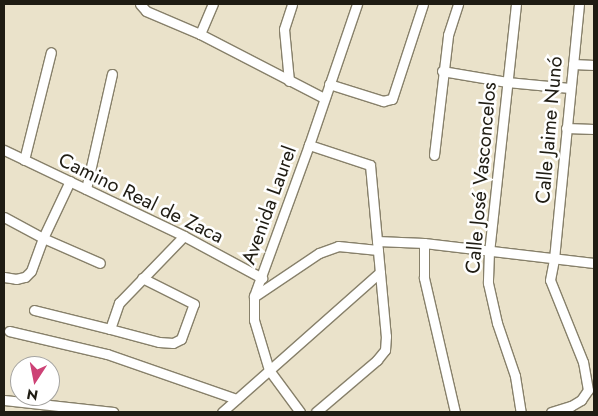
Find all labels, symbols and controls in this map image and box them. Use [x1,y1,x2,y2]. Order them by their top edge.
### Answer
street label: Calle Jaime Nunó [531,55,567,205]
street label: Calle José Vasconcelos [461,81,501,275]
street label: Avenida Laurel [236,142,302,268]
street label: Camino Real de Zaca [55,148,227,248]
north arrow [10,356,60,406]
text: N [25,384,40,406]

